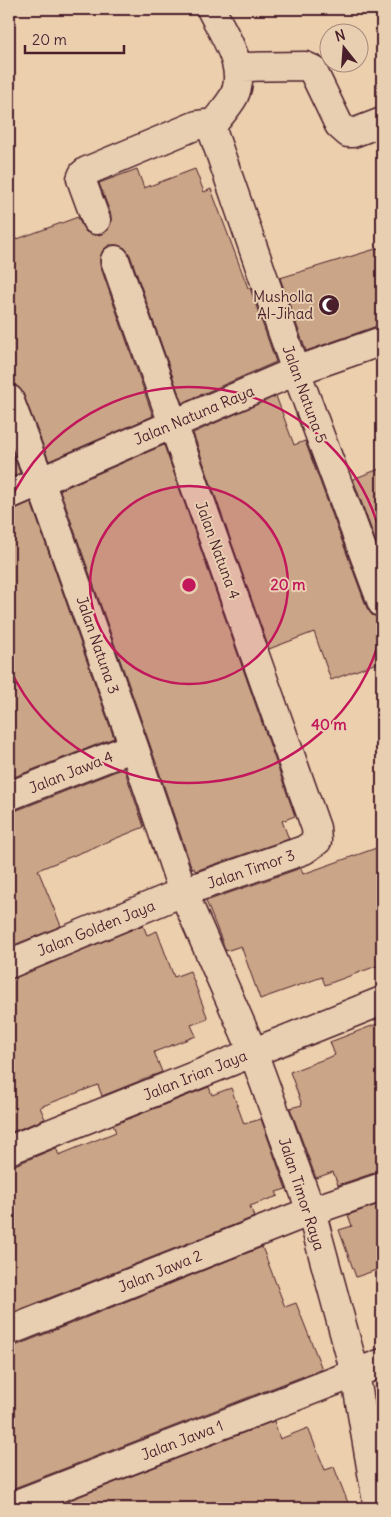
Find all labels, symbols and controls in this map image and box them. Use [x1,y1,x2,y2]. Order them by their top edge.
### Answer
scale bar [25,22,124,54]
north arrow [318,22,368,72]
text: N [333,26,347,46]
text: 20 m [32,30,67,49]
place label: Musholla Al-Jihad [253,287,313,323]
mosque icon: Musholla Al-Jihad [317,293,341,317]
street label: Jalan Natuna 5 [279,343,331,445]
street label: Jalan Natuna Raya [131,381,257,449]
street label: Jalan Natuna 4 [192,499,245,602]
text: 20 m [271,575,305,594]
centre of rings [180,576,198,594]
street label: Jalan Natuna 3 [72,594,124,696]
text: 40 m [311,715,347,734]
street label: Jalan Jawa 4 [26,746,116,797]
street label: Jalan Timor 3 [205,845,297,893]
street label: Jalan Golden Jaya [34,896,158,960]
street label: Jalan Irian Jaya [140,1045,250,1104]
street label: Jalan Timor Raya [275,1135,329,1253]
street label: Jalan Jawa 2 [115,1246,205,1296]
street label: Jalan Jawa 1 [138,1416,226,1464]

